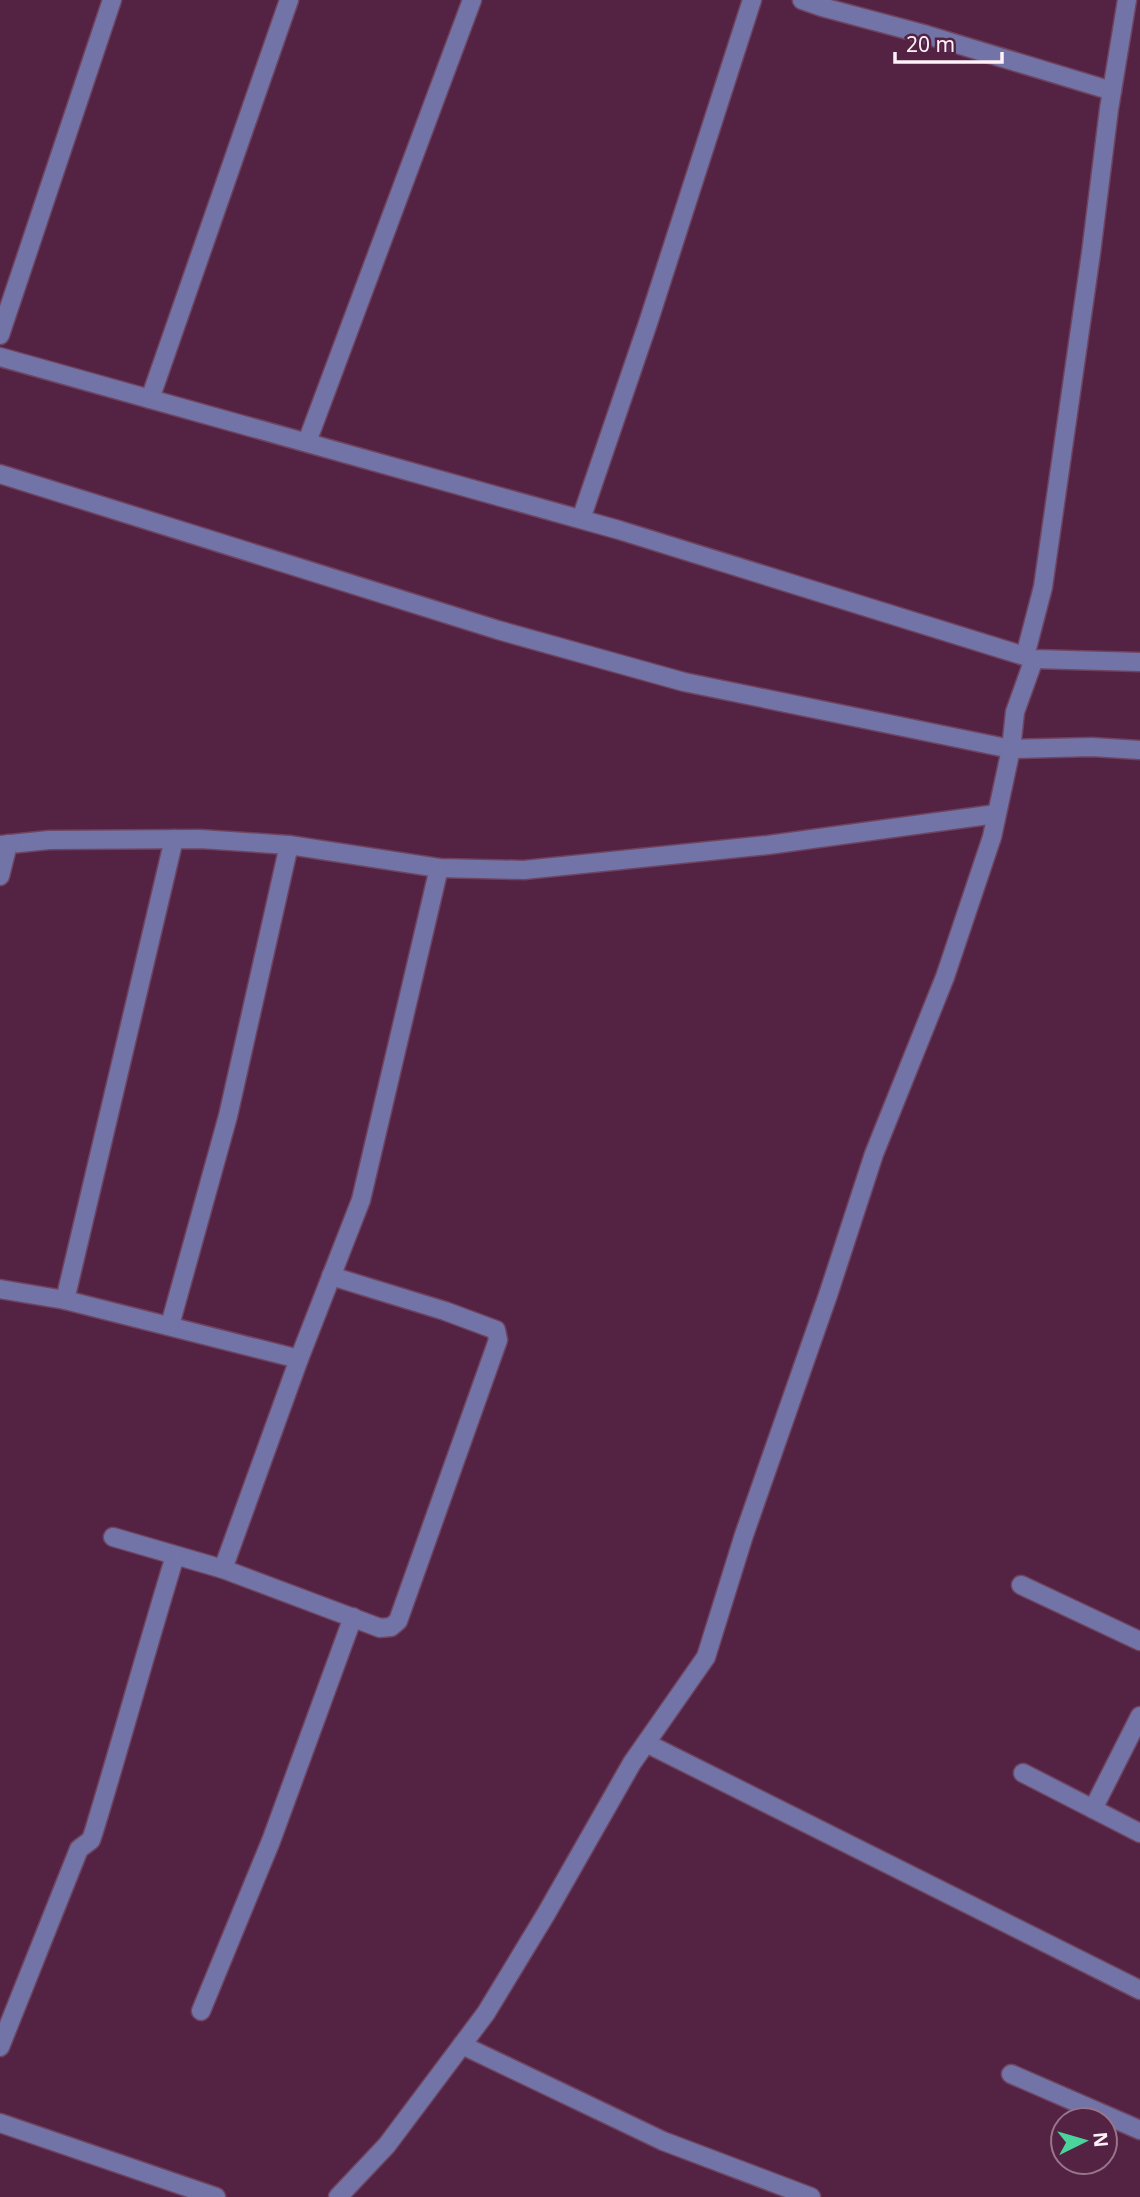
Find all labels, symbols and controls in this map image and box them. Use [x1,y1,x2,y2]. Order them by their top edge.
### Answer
scale bar [895,21,1002,65]
text: 20 m [906,30,955,58]
north arrow [1049,2106,1119,2176]
text: N [1087,2131,1115,2148]

